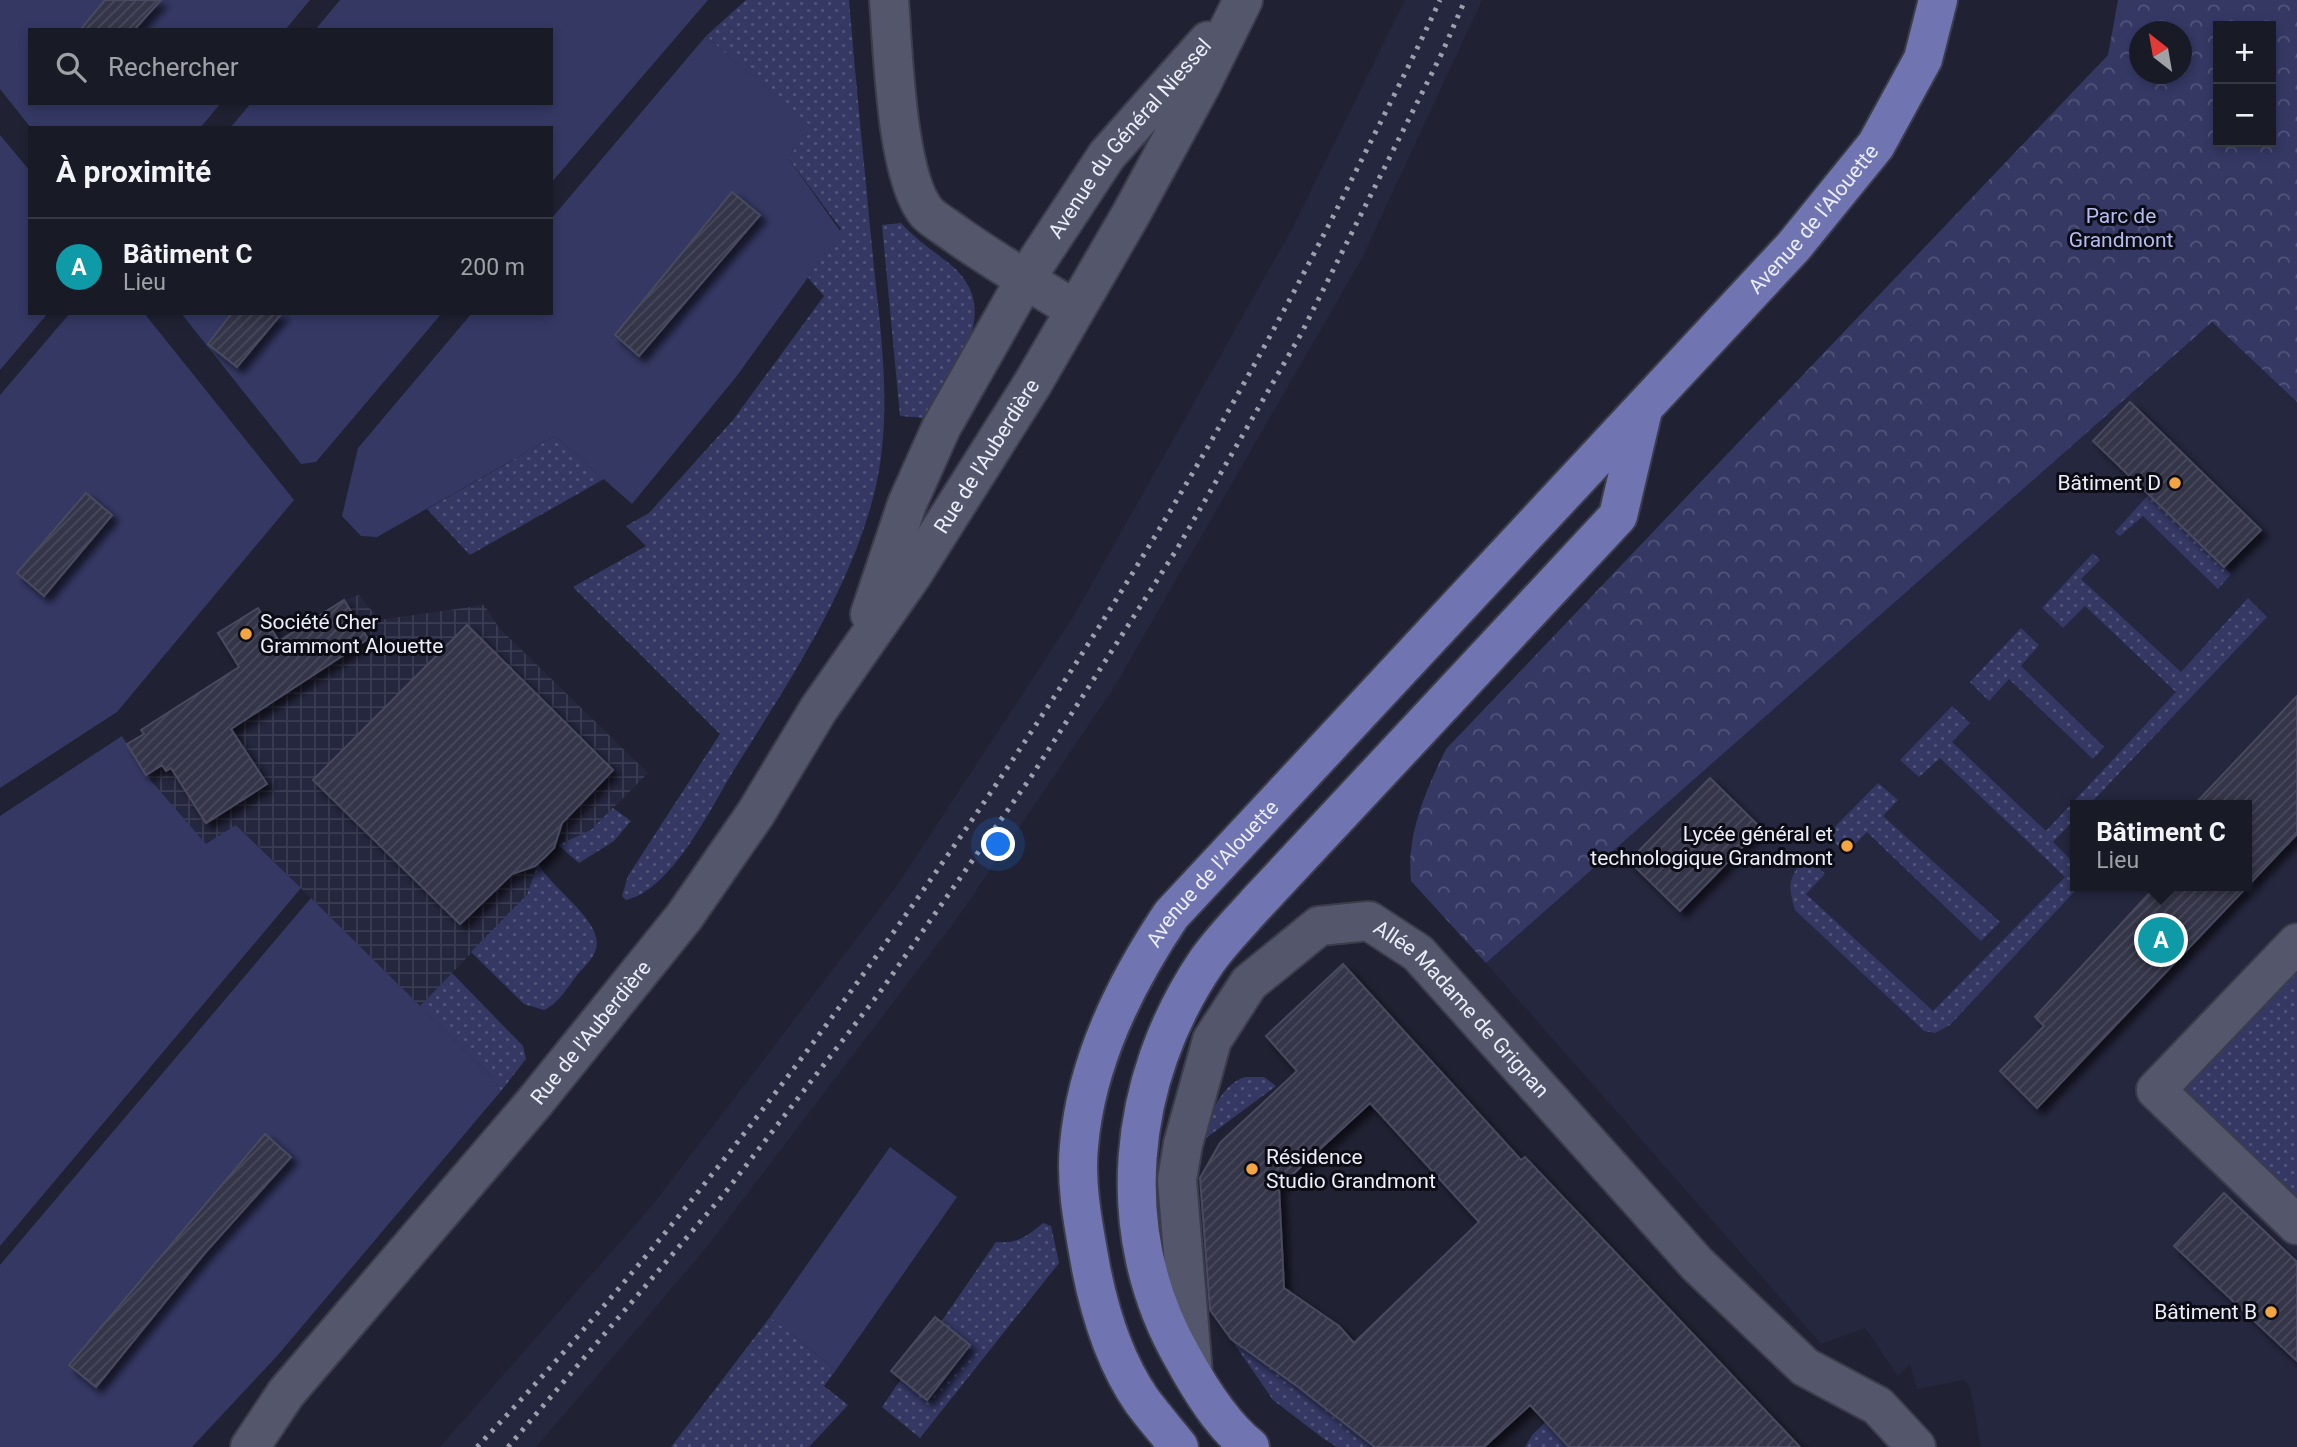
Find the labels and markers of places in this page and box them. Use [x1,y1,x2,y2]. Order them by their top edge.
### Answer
place label: Bâtiment D [2058,471,2161,495]
marker: Bâtiment D [2167,475,2183,491]
place label: Société Cher Grammont Alouette [260,610,443,658]
marker: Société Cher Grammont Alouette [238,626,254,642]
place label: Lycée général et technologique Grandmont [1590,822,1833,870]
marker: Lycée général et technologique Grandmont [1839,838,1855,854]
pin: A [2138,914,2184,966]
place label: Résidence Studio Grandmont [1266,1145,1436,1193]
marker: Résidence Studio Grandmont [1244,1161,1260,1177]
place label: Bâtiment B [2154,1300,2257,1324]
marker: Bâtiment B [2263,1304,2279,1320]

